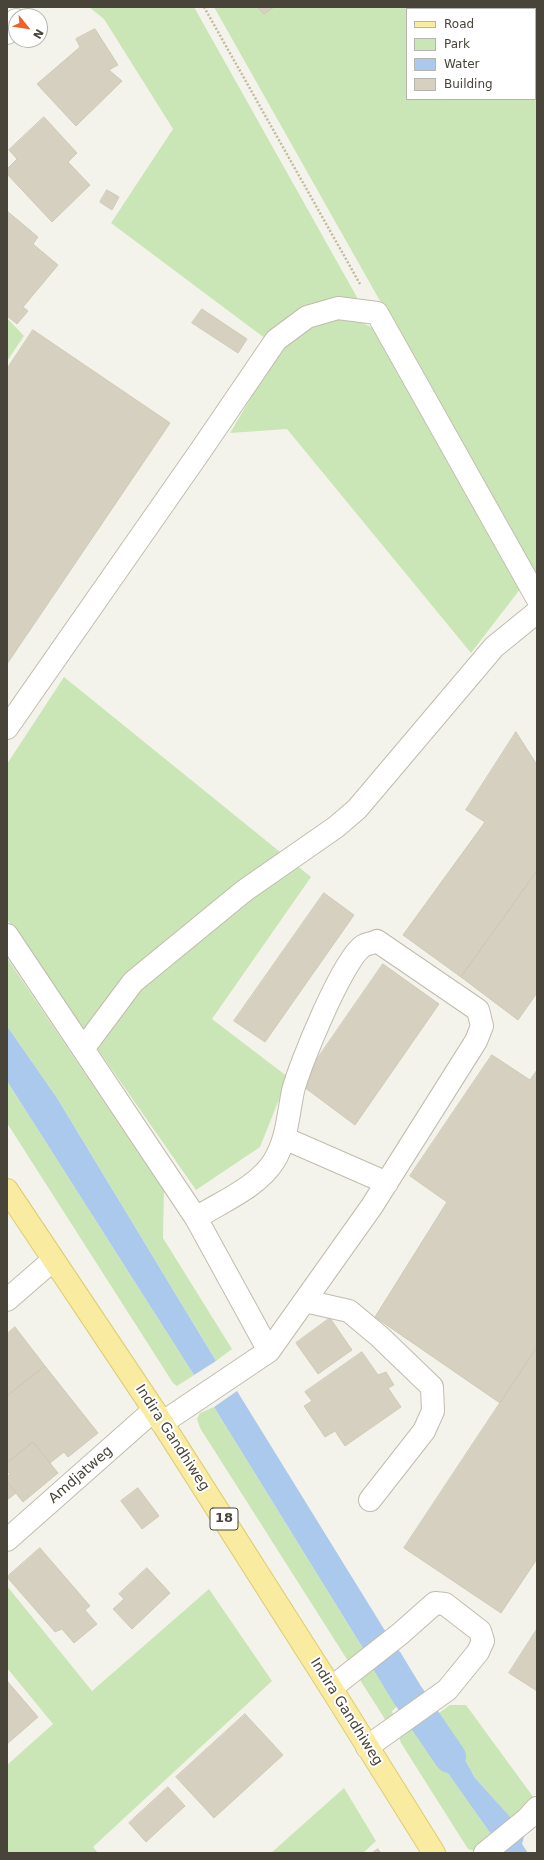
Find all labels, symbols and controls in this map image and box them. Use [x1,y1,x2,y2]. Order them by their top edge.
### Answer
north arrow [8,8,48,48]
legend [406,8,536,100]
text: Road [444,17,474,31]
text: N [30,27,46,41]
text: Park [444,37,470,51]
text: Water [444,57,479,71]
text: Building [444,77,493,91]
street label: Indira Gandhiweg [131,1382,213,1494]
street label: Amdjatweg [46,1443,116,1507]
road number: 18 [210,1508,238,1530]
street label: Indira Gandhiweg [306,1655,386,1769]

